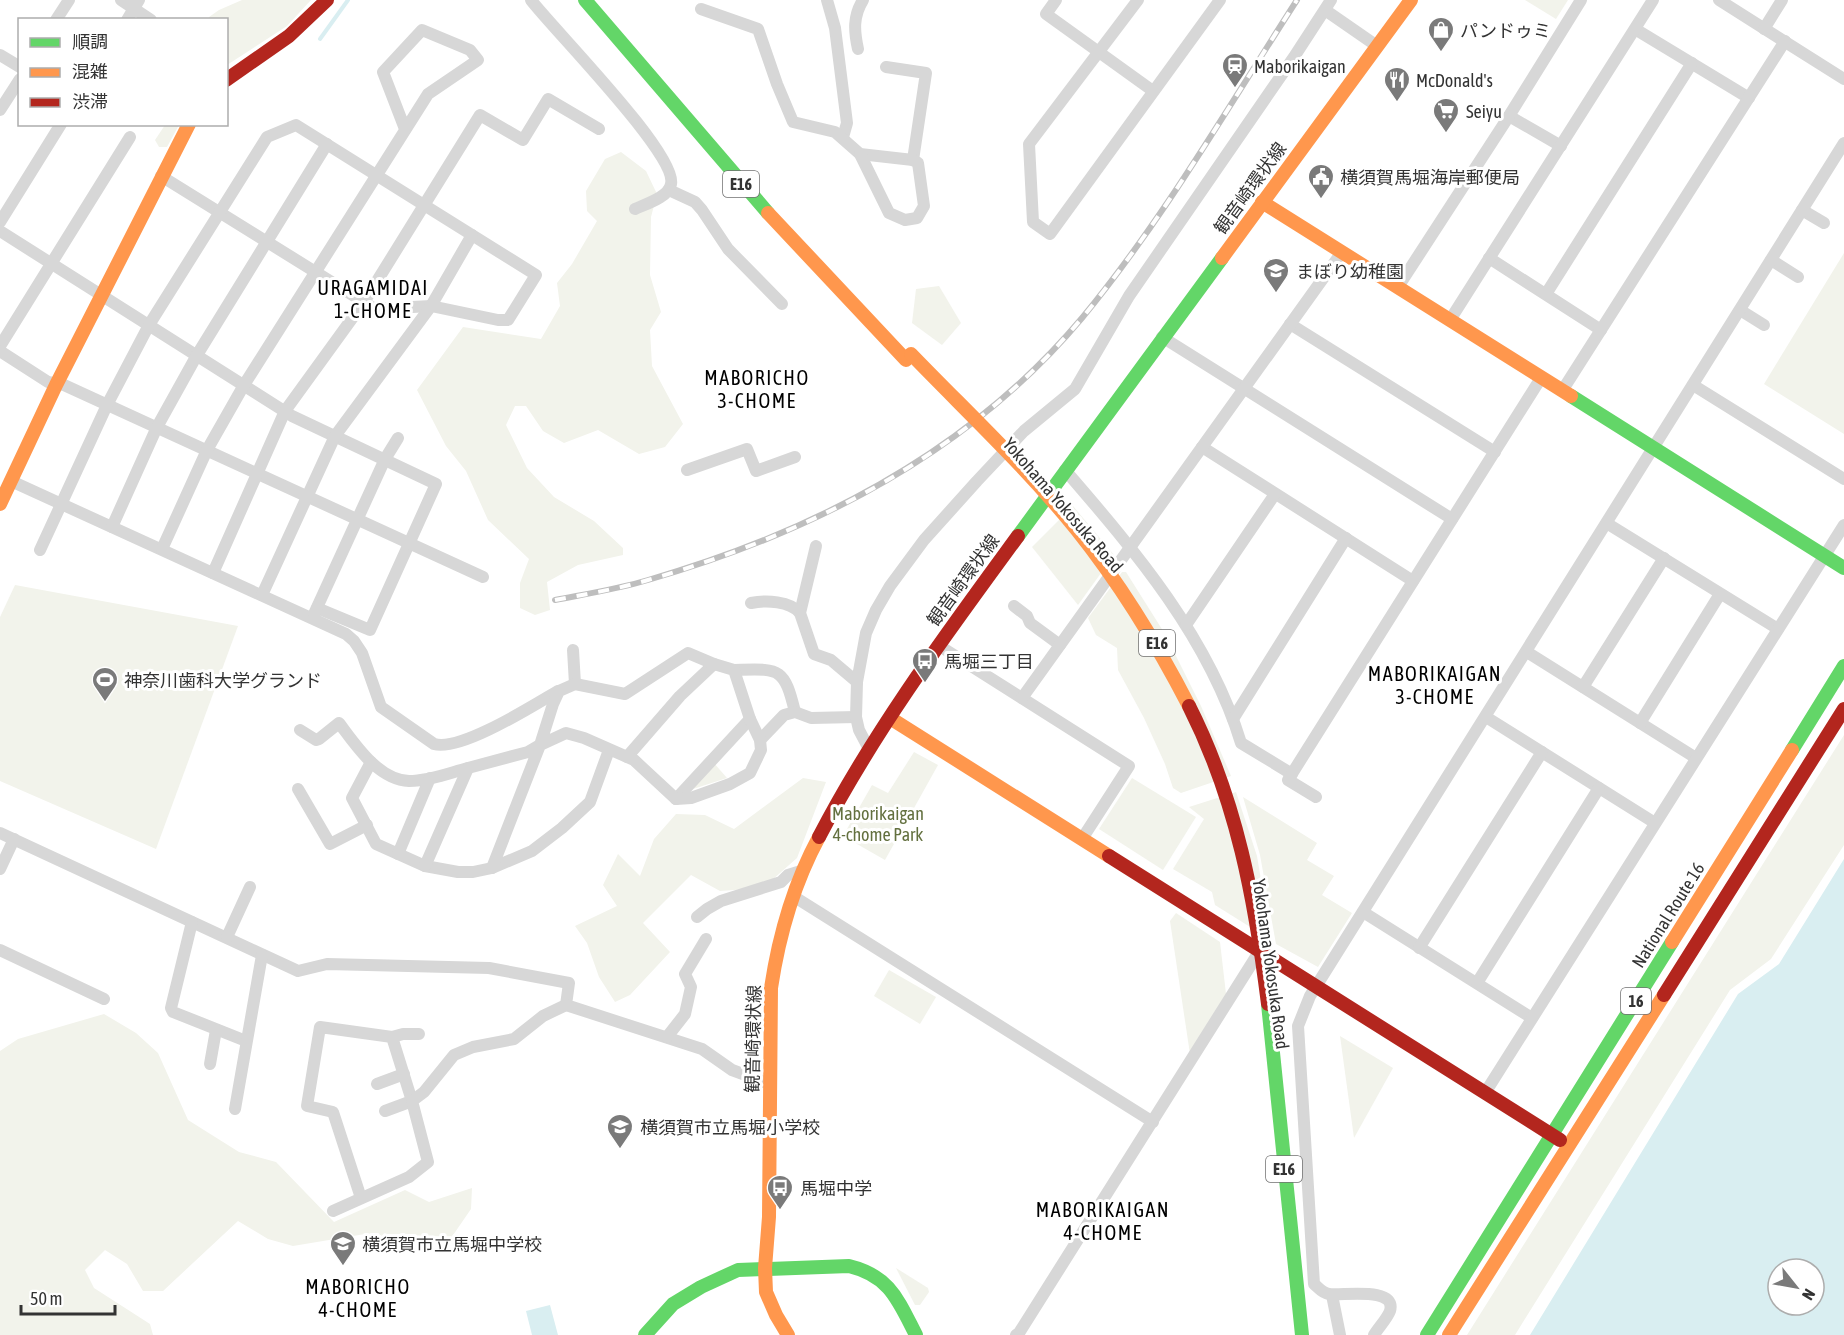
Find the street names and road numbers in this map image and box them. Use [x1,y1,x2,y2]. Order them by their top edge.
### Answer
street label: 観音崎環状線 [1210,138,1290,238]
road number: E16 [723,171,759,197]
street label: Yokohama Yokosuka Road [999,433,1127,577]
street label: 観音崎環状線 [923,530,1003,630]
road number: E16 [1139,630,1175,656]
street label: National Route 16 [1627,859,1709,971]
street label: Yokohama Yokosuka Road [1249,877,1293,1051]
street label: 観音崎環状線 [742,985,764,1093]
road number: 16 [1621,988,1651,1014]
road number: E16 [1266,1156,1302,1182]

